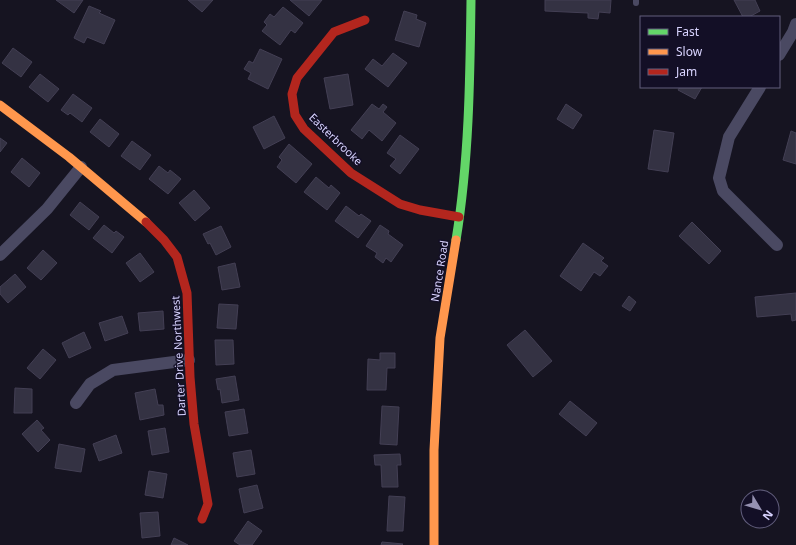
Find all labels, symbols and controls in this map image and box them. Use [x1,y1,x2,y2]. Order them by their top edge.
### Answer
legend [640,16,780,88]
text: Fast [676,23,700,40]
text: Slow [676,43,703,60]
text: Jam [675,63,697,80]
street label: Easterbrooke [306,110,366,168]
street label: Nance Road [427,239,451,303]
street label: Darter Drive Northwest [167,295,189,417]
north arrow [740,489,780,529]
text: N [760,507,777,524]

